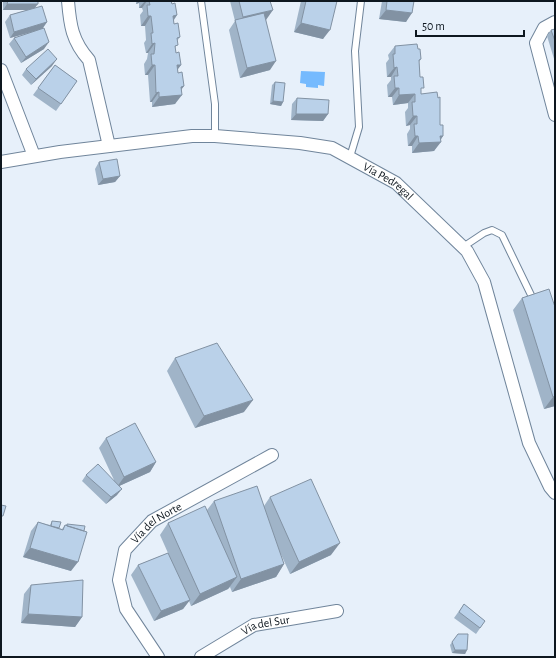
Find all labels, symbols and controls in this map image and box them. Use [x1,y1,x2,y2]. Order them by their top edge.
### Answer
scale bar [416,12,524,38]
text: 50 m [422,20,445,32]
street label: Vía Pedregal [361,160,416,202]
street label: Vía del Norte [128,500,184,546]
street label: Vía del Sur [239,613,290,637]

